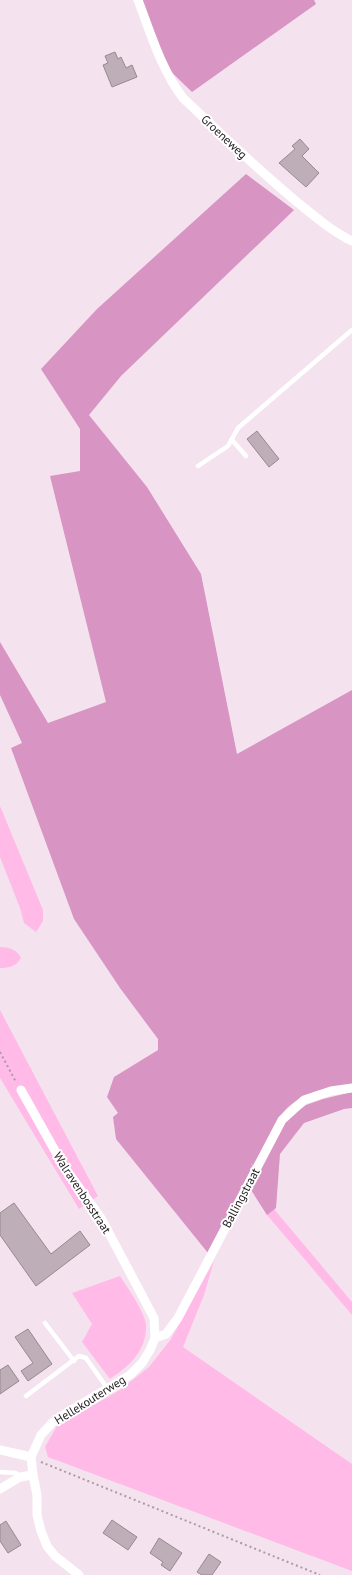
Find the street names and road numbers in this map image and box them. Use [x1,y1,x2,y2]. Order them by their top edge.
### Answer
street label: Groeneweg [198,112,251,162]
street label: Walravenbosstraat [50,1149,114,1236]
street label: Ballingstraat [219,1165,263,1230]
street label: Hellekouterweg [51,1372,128,1427]

